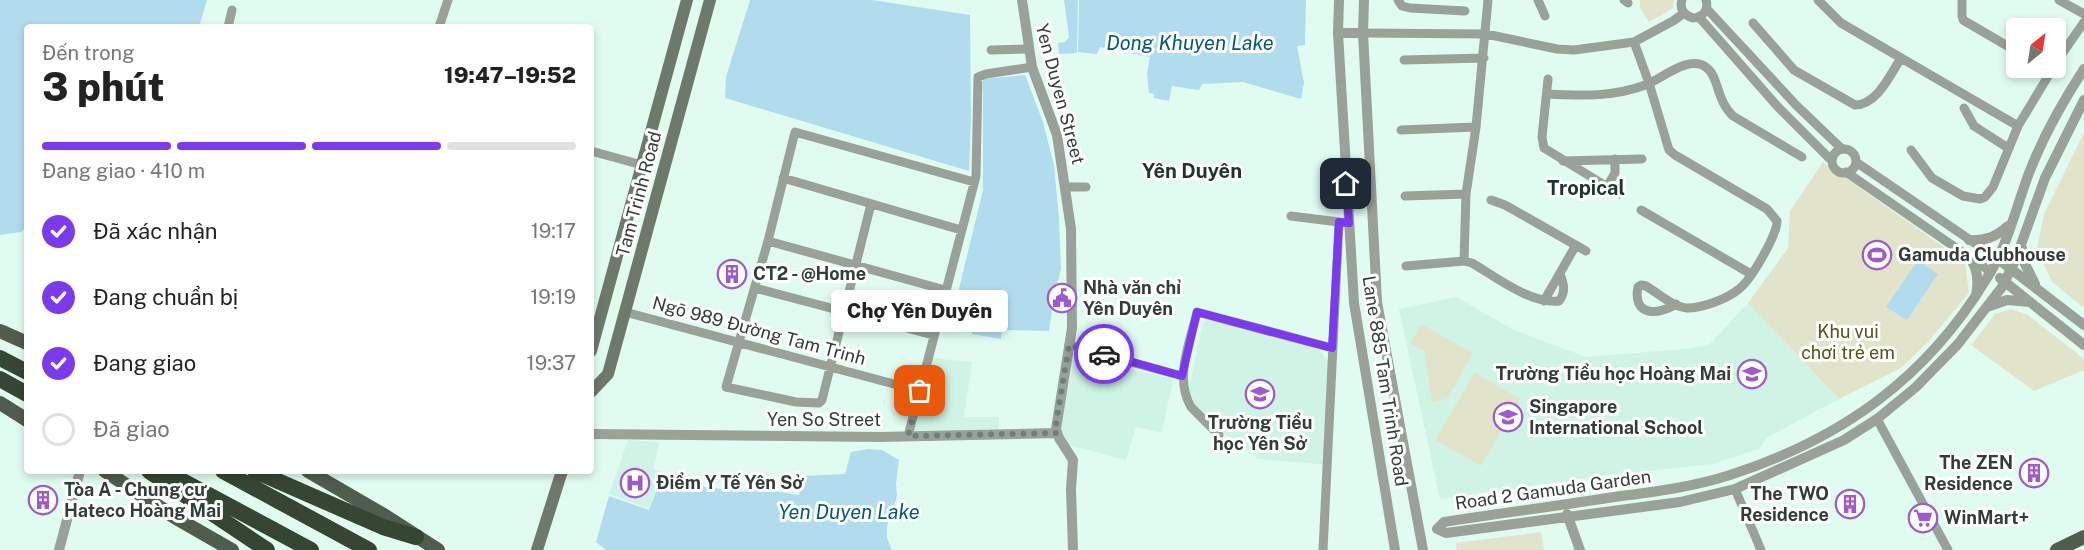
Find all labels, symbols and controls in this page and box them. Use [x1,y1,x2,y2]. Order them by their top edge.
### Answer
north arrow [2006,18,2066,78]
map controls [2006,18,2066,78]
street label: Yen Duyen Street [1032,21,1089,166]
water label: Dong Khuyen Lake [1106,31,1274,55]
text: Đến trong [42,41,135,65]
text: 19:47–19:52 [444,62,576,88]
text: 3 phút [42,64,165,110]
street label: Tam Trinh Road [612,129,665,259]
pin [1320,158,1371,209]
text: Đang giao · 410 m [42,159,205,183]
district label: Yên Duyên [1142,159,1242,183]
icon: home [1329,167,1362,200]
district label: Tropical [1547,176,1625,200]
icon: check [42,215,75,248]
text: Đã xác nhận [93,218,218,244]
text: 19:17 [531,219,576,243]
sports icon: Gamuda Clubhouse [1861,239,1893,271]
place label: Gamuda Clubhouse [1898,244,2066,265]
building icon: CT2 - @Home [716,258,748,290]
place label: CT2 - @Home [753,263,866,284]
street label: Lane 885 Tam Trinh Road [1358,274,1413,488]
place label: Nhà văn chỉ Yên Duyên [1083,277,1181,319]
icon: check [42,281,75,314]
public building icon: Nhà văn chỉ Yên Duyên [1046,282,1078,314]
text: Đang chuẩn bị [93,284,238,310]
text: 19:19 [530,285,576,309]
callout: Chợ Yên Duyên [832,289,1008,331]
street label: Ngõ 989 Đường Tam Trinh [650,292,868,369]
text: Chợ Yên Duyên [847,299,992,323]
park label: Khu vui chơi trẻ em [1801,321,1895,363]
courier [1074,324,1134,384]
icon: car [1088,338,1121,371]
icon: check [42,347,75,380]
text: Đang giao [93,350,196,376]
text: 19:37 [527,351,576,375]
school or university icon: Trường Tiểu học Hoàng Mai [1736,358,1768,390]
place label: Trường Tiểu học Hoàng Mai [1496,363,1731,384]
pin [894,365,945,416]
icon: bag [903,374,936,407]
school or university icon: Trường Tiểu học Yên Sở [1244,378,1276,410]
place label: Singapore International School [1529,396,1703,438]
school or university icon: Singapore International School [1492,401,1524,433]
street label: Yen So Street [767,409,881,430]
place label: Trường Tiểu học Yên Sở [1208,412,1312,454]
text: Đã giao [93,416,170,442]
place label: The ZEN Residence [1924,452,2013,494]
building icon: The ZEN Residence [2018,457,2050,489]
street label: Road 2 Gamuda Garden [1454,465,1652,514]
hospital icon: Điểm Y Tế Yên Sở [619,467,651,499]
place label: Điểm Y Tế Yên Sở [656,472,804,493]
place label: Tòa A - Chung cư Hateco Hoàng Mai [64,479,221,521]
place label: The TWO Residence [1740,483,1829,525]
building icon: Tòa A - Chung cư Hateco Hoàng Mai [27,484,59,516]
building icon: The TWO Residence [1834,488,1866,520]
water label: Yen Duyen Lake [778,500,920,524]
supermarket icon: WinMart+ [1907,502,1939,534]
place label: WinMart+ [1944,507,2029,528]

